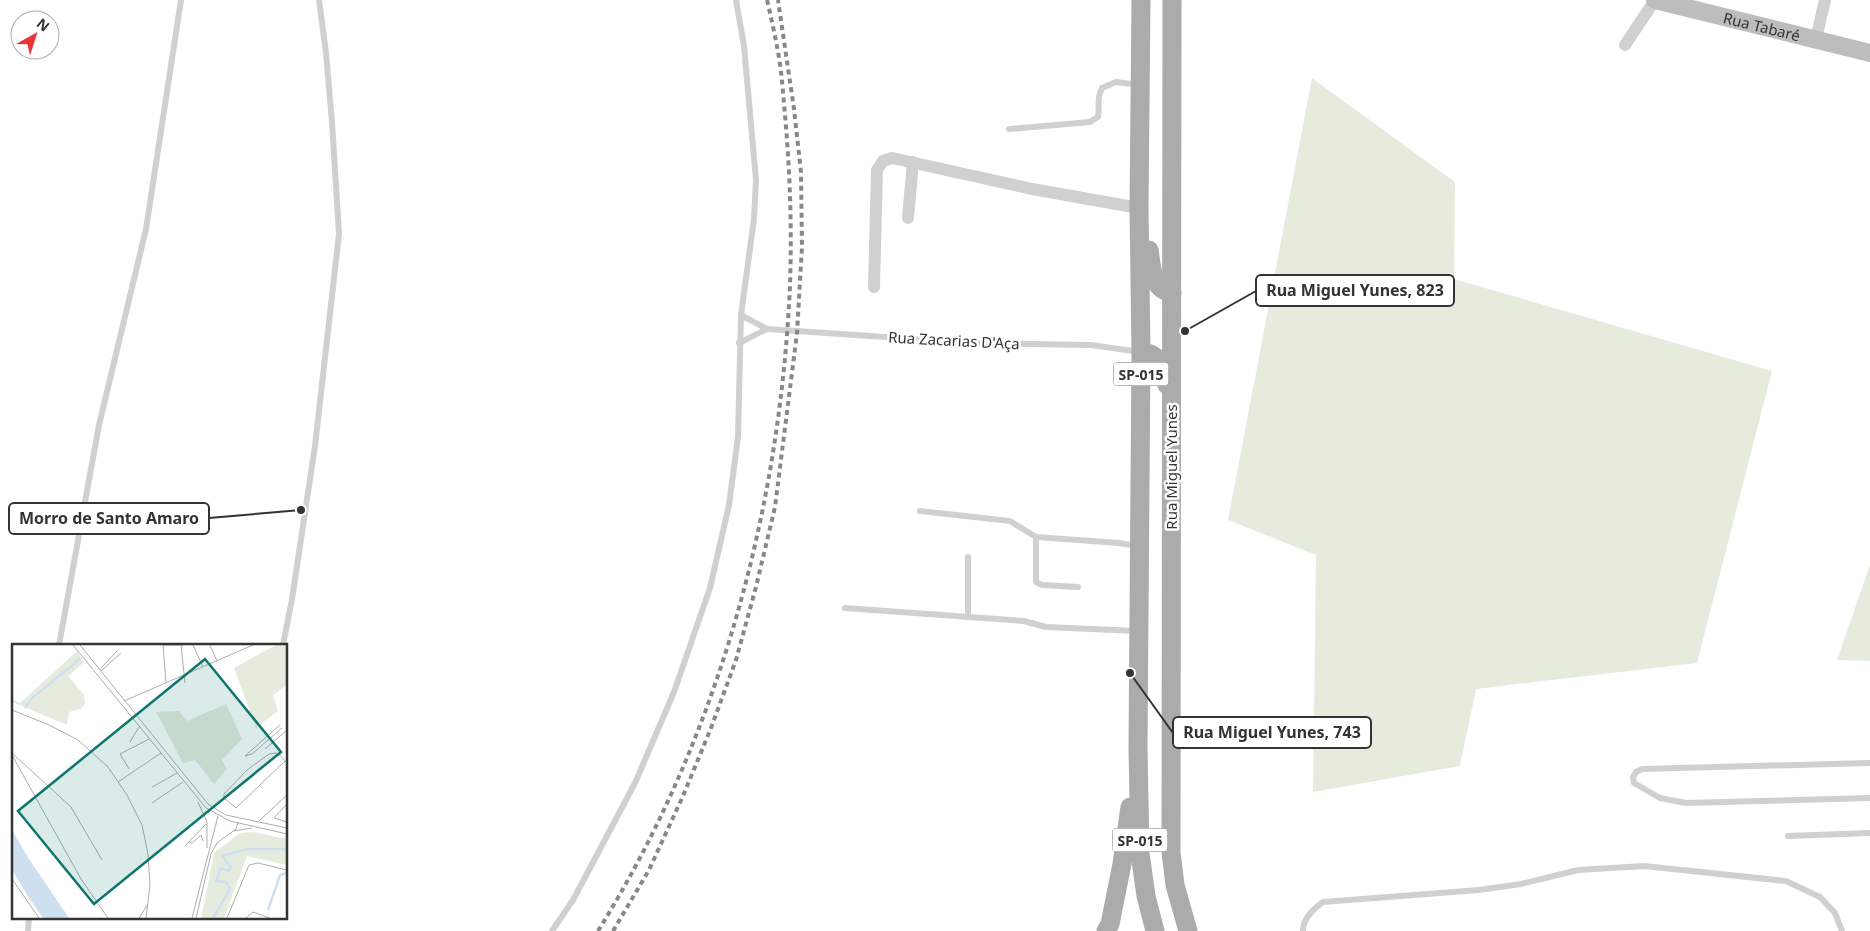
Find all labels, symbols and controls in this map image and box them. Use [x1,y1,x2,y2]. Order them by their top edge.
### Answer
street label: Rua Tabaré [1721,7,1802,45]
north arrow [10,10,60,60]
text: N [33,14,54,35]
callout: Rua Miguel Yunes, 823 [1256,275,1454,306]
text: Rua Miguel Yunes, 823 [1266,279,1444,301]
street label: Rua Zacarias D'Aça [888,327,1020,353]
road number: SP-015 [1114,362,1168,386]
street label: Rua Miguel Yunes [1161,404,1181,530]
callout: Morro de Santo Amaro [9,503,209,534]
text: Morro de Santo Amaro [19,507,199,529]
inset map [12,644,288,918]
callout: Rua Miguel Yunes, 743 [1173,717,1371,748]
text: Rua Miguel Yunes, 743 [1183,721,1361,743]
road number: SP-015 [1112,828,1168,852]

